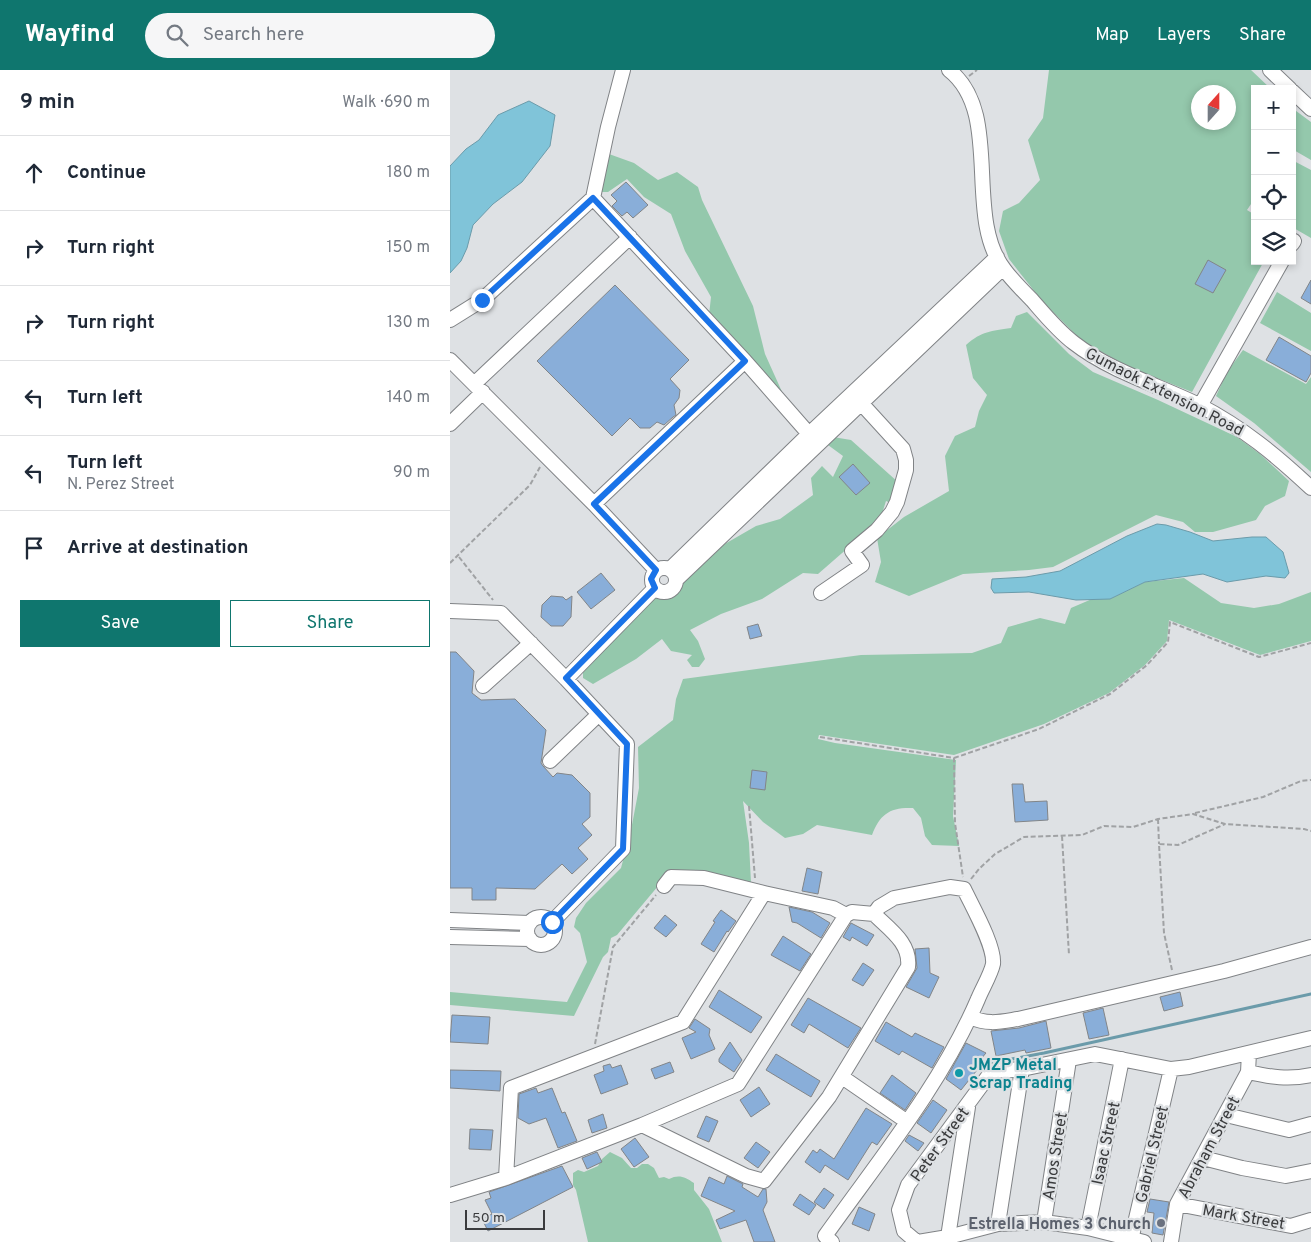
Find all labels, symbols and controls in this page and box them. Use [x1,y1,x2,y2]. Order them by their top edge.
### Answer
search box [145,13,495,58]
text: Wayfind [25,20,115,50]
icon: search [163,21,191,49]
text: Search here [203,23,304,47]
text: Map [1095,24,1129,47]
text: Layers [1157,24,1211,47]
text: Share [1239,24,1286,47]
north arrow [1191,85,1236,130]
map controls [1251,85,1296,265]
button: + [1251,85,1296,130]
text: 9 min [20,89,75,116]
text: Walk · 690 m [342,93,430,113]
button: − [1251,130,1296,175]
icon: ahead [20,159,48,187]
text: Continue [67,161,146,185]
text: 180 m [387,163,430,183]
button: locate [1251,175,1296,220]
button: layers [1251,220,1296,265]
icon: right [20,234,48,262]
text: Turn right [67,236,155,260]
text: 150 m [387,238,430,258]
route end [471,289,494,312]
icon: right [20,309,48,337]
text: Turn right [67,311,155,335]
text: 130 m [387,313,430,333]
street label: Gumaok Extension Road [1082,344,1247,441]
icon: left [20,384,48,412]
text: Turn left [67,386,143,410]
text: 140 m [387,388,430,408]
text: Turn left [67,451,143,475]
icon: left [20,459,48,487]
text: 90 m [393,463,430,483]
text: N. Perez Street [67,475,175,495]
icon: arrive [20,534,48,562]
text: Arrive at destination [67,536,248,560]
button: Save [20,600,220,647]
button: Share [230,600,430,647]
route start [541,911,564,934]
place label: JMZP Metal Scrap Trading [969,1056,1073,1094]
marker: JMZP Metal Scrap Trading [953,1067,965,1079]
street label: Abraham Street [1174,1093,1245,1203]
street label: Isaac Street [1088,1100,1126,1187]
street label: Peter Street [907,1104,974,1186]
street label: Gabriel Street [1132,1104,1174,1205]
street label: Amos Street [1039,1111,1073,1202]
street label: Mark Street [1201,1201,1286,1235]
scale bar [465,1207,545,1230]
text: 50 m [472,1210,505,1227]
place label: Estrella Homes 3 Church [968,1215,1151,1235]
marker: Estrella Homes 3 Church [1155,1217,1167,1229]

